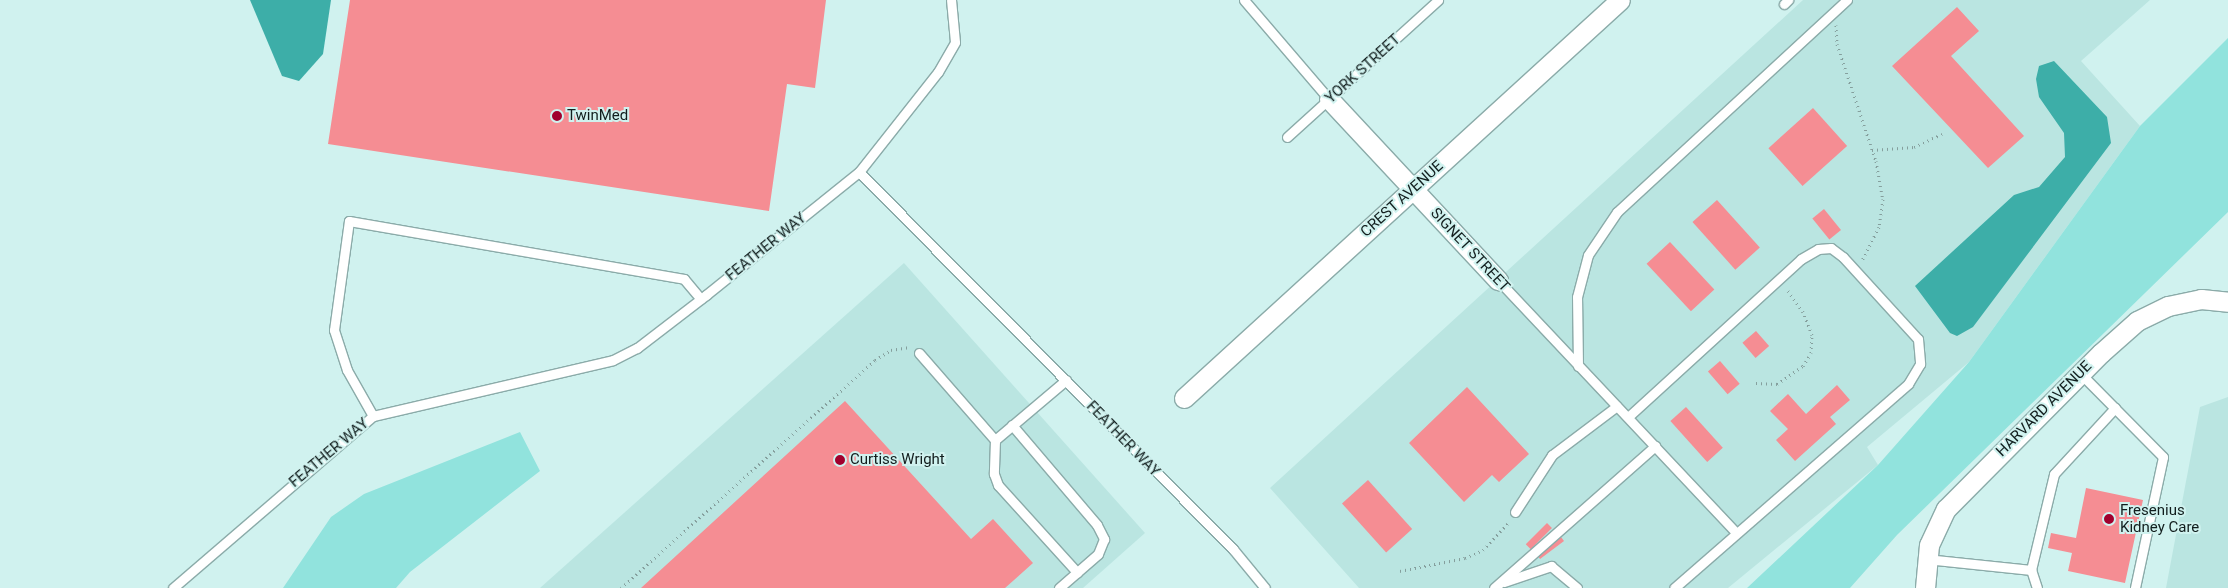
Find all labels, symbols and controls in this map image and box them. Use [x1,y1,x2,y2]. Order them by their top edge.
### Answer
street label: YORK STREET [1322,31,1404,107]
place label: TwinMed [567,107,628,125]
marker: TwinMed [551,110,563,122]
street label: CREST AVENUE [1357,157,1447,241]
street label: SIGNET STREET [1426,204,1514,296]
street label: FEATHER WAY [722,209,810,285]
street label: HARVARD AVENUE [1993,358,2095,460]
street label: FEATHER WAY [1083,398,1163,480]
street label: FEATHER WAY [286,415,372,491]
place label: Curtiss Wright [850,451,945,469]
marker: Curtiss Wright [834,454,846,466]
place label: Fresenius Kidney Care [2120,501,2199,536]
marker: Fresenius Kidney Care [2102,512,2116,526]

